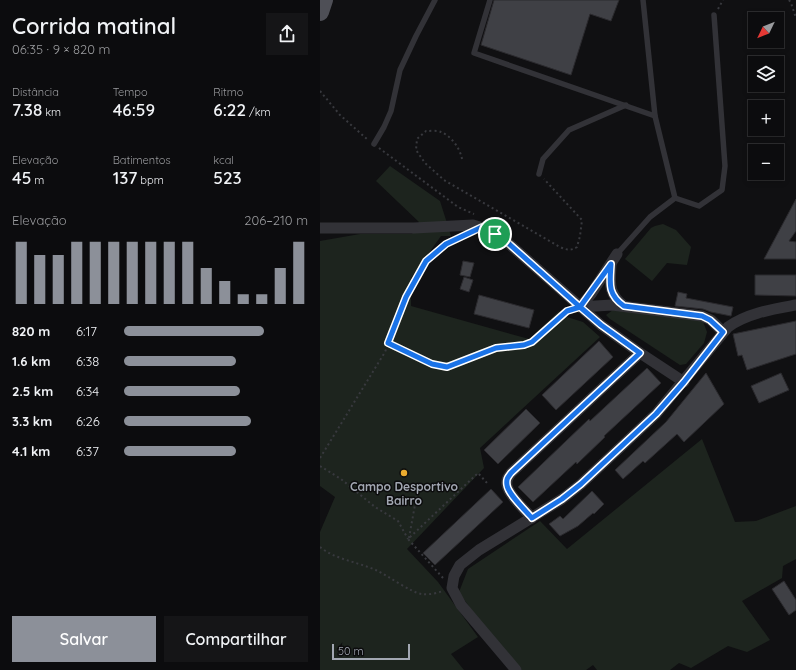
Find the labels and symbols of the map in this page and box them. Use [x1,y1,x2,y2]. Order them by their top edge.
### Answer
north arrow [748,12,784,48]
pin [478,217,512,251]
marker: Campo Desportivo Bairro [399,468,409,478]
place label: Campo Desportivo Bairro [350,479,459,508]
scale bar [332,642,410,661]

